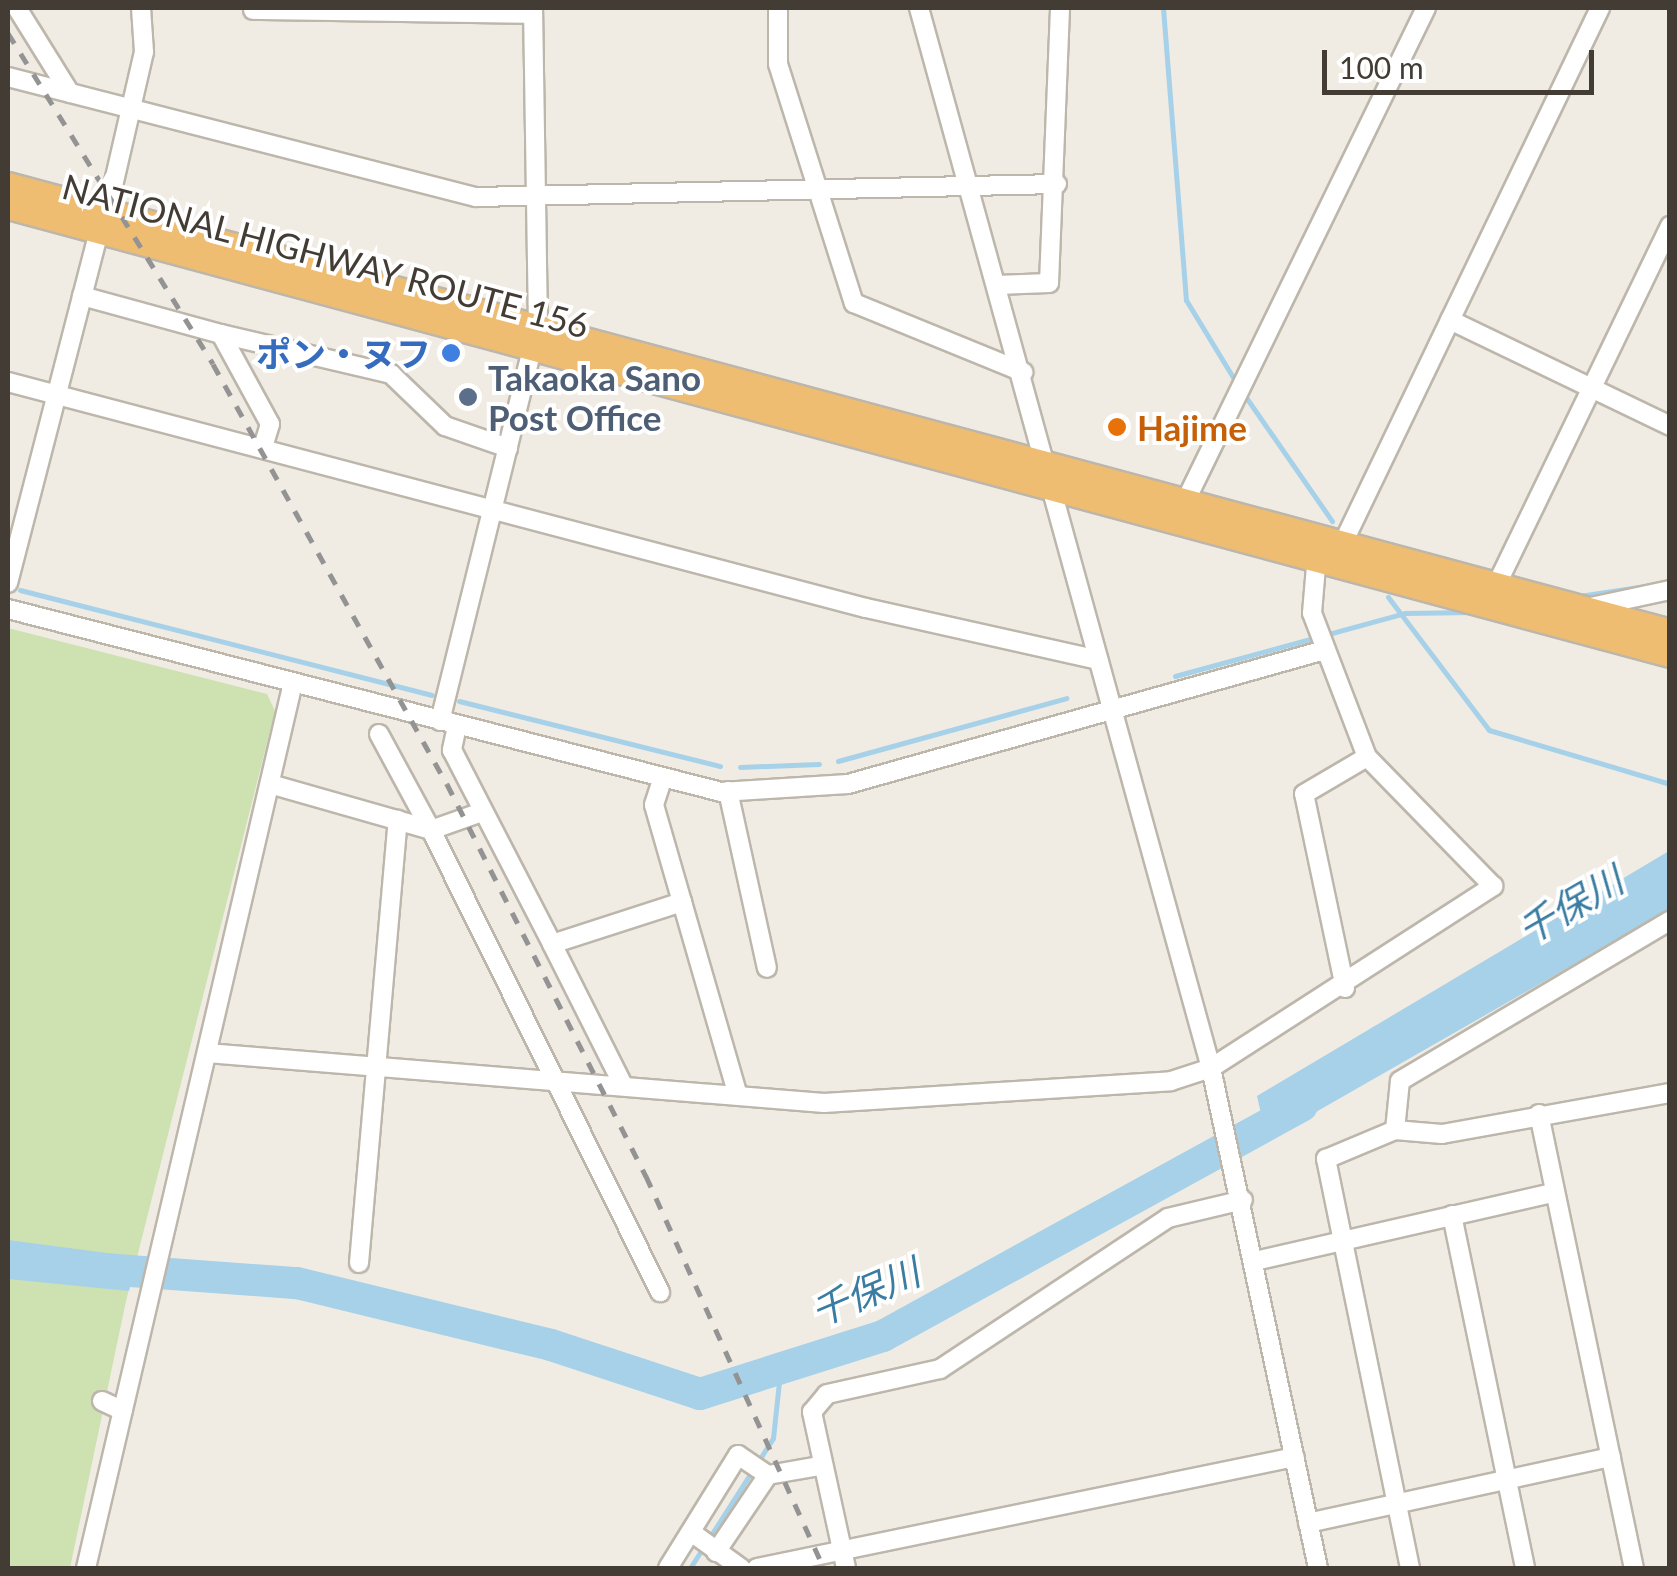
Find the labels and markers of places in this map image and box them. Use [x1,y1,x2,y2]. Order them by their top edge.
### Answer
place label: ポン・ヌフ [256,332,431,374]
marker: ポン・ヌフ [440,342,462,364]
place label: Takaoka Sano Post Office [488,356,701,438]
marker: Takaoka Sano Post Office [457,386,479,408]
place label: Hajime [1137,406,1247,448]
marker: Hajime [1106,416,1128,438]

